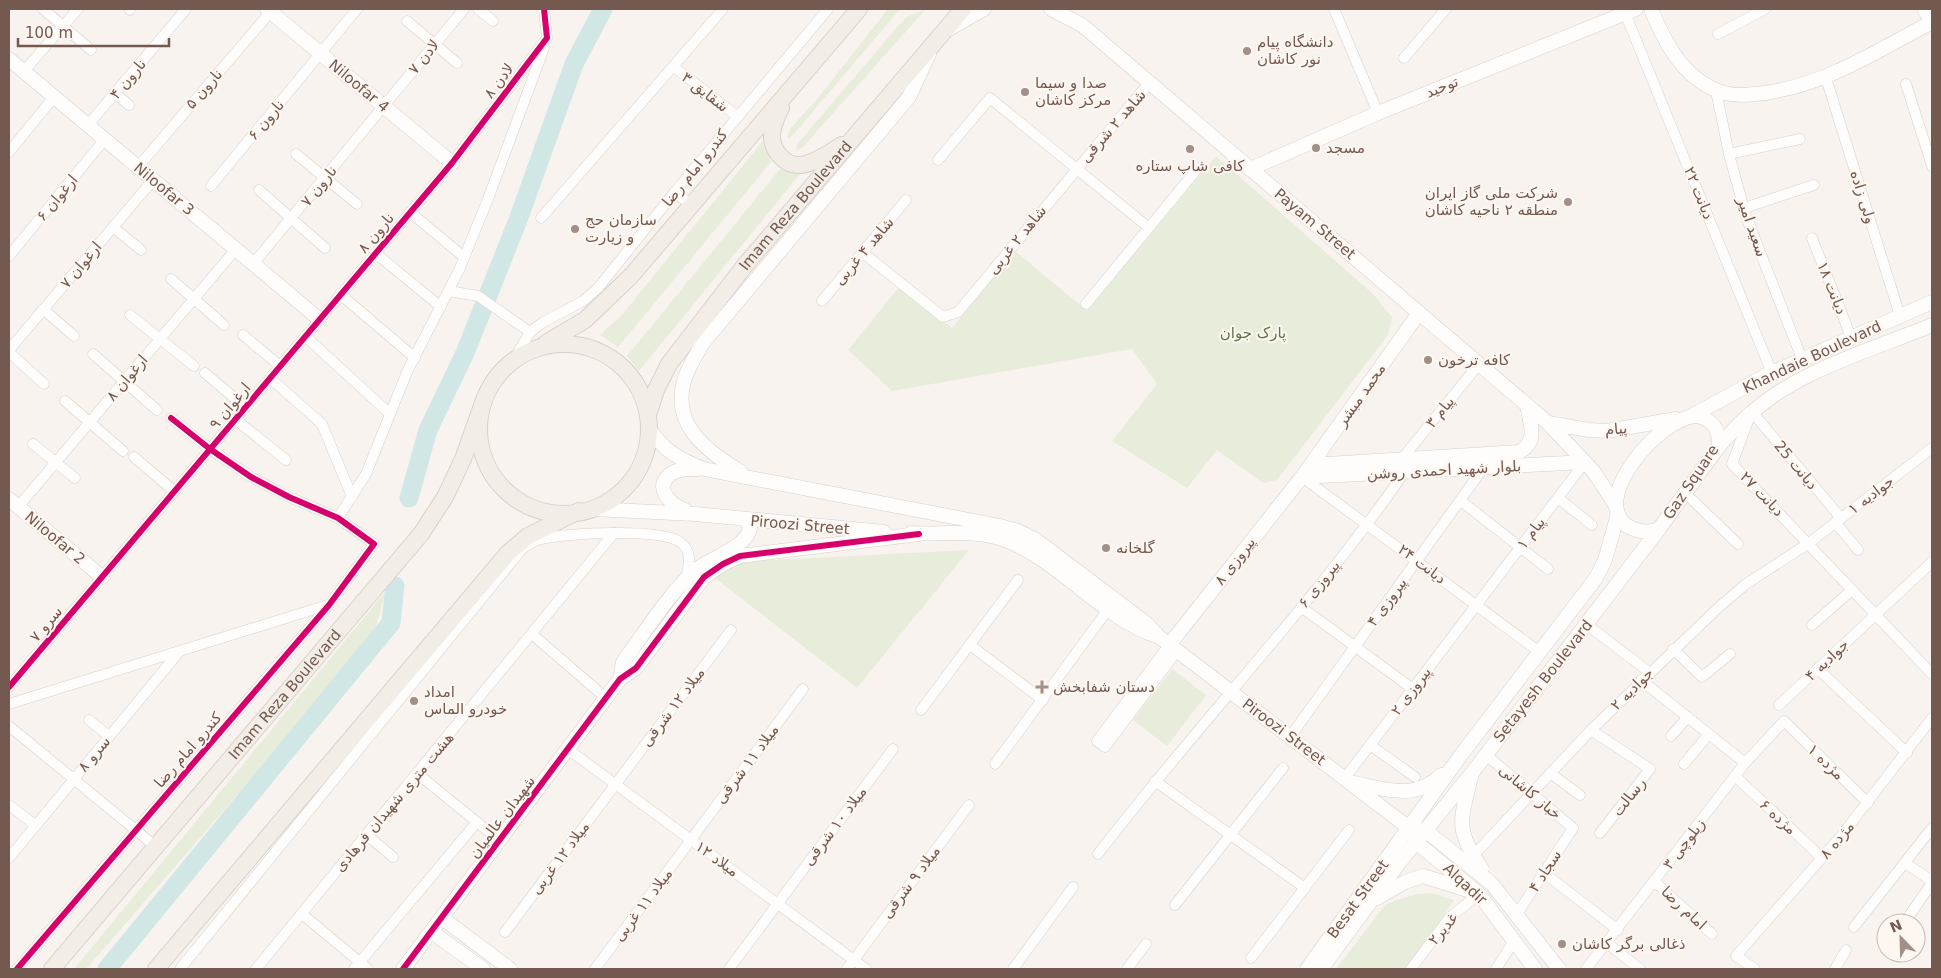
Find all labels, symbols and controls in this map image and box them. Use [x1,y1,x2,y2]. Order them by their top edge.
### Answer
scale bar [18,15,169,47]
text: 100 m [25,24,73,42]
place label: دانشگاه پیام نور کاشان [1257,33,1333,68]
street label: لادن ۷ [405,36,443,78]
marker: دانشگاه پیام نور کاشان [1241,45,1253,57]
street label: نارون ۴ [106,55,150,103]
street label: Niloofar 4 [325,56,393,116]
street label: لادن ۸ [480,60,518,102]
street label: نارون ۵ [182,65,226,113]
street label: شقایق ۳ [678,68,732,116]
street label: توحید [1423,72,1461,102]
place label: صدا و سیما مرکز کاشان [1035,74,1111,109]
marker: صدا و سیما مرکز کاشان [1019,86,1031,98]
street label: شاهد ۲ شرقی [1076,86,1150,166]
street label: نارون ۶ [244,96,288,144]
street label: کندرو امام رضا [658,125,732,210]
street label: Imam Reza Boulevard [735,137,856,274]
place label: مسجد [1326,139,1365,157]
marker: مسجد [1310,142,1322,154]
marker: کافی شاپ ستاره [1184,143,1196,155]
place label: کافی شاپ ستاره [1136,157,1245,175]
street label: Niloofar 3 [130,159,198,219]
street label: نارون ۷ [297,162,341,210]
street label: دیانت ۲۲ [1680,164,1718,222]
street label: ولی زاده [1846,168,1880,226]
street label: ارغوان ۶ [32,171,82,225]
place label: شرکت ملی گاز ایران منطقه ۲ ناحیه کاشان [1425,184,1558,219]
street label: Payam Street [1271,185,1359,263]
street label: سعید امیر [1733,194,1771,259]
marker: شرکت ملی گاز ایران منطقه ۲ ناحیه کاشان [1562,196,1574,208]
street label: شاهد ۲ غربی [984,202,1050,278]
street label: نارون ۸ [354,209,398,257]
place label: سازمان حج و زیارت [585,211,657,246]
street label: شاهد ۴ غربی [830,213,898,289]
marker: سازمان حج و زیارت [569,223,581,235]
street label: ارغوان ۷ [56,238,106,292]
street label: دیانت ۱۸ [1813,259,1851,317]
street label: Khandaie Boulevard [1740,317,1884,397]
park label: پارک جوان [1220,324,1286,343]
street label: ارغوان ۸ [102,351,152,405]
place label: کافه ترخون [1438,351,1511,369]
marker: کافه ترخون [1422,354,1434,366]
street label: محمد مبشر [1332,360,1389,431]
street label: ارغوان ۹ [205,379,255,433]
street label: پیام ۳ [1422,393,1459,432]
street label: پیام [1604,419,1628,440]
street label: دیانت 25 [1770,437,1822,493]
street label: Gaz Square [1659,441,1723,523]
street label: بلوار شهید احمدی روشن [1366,457,1522,483]
street label: دیانت ۲۷ [1736,468,1788,520]
street label: جوادیه ۱ [1844,472,1898,518]
street label: Niloofar 2 [21,508,89,568]
street label: Piroozi Street [750,512,850,538]
street label: پیام ۱ [1513,513,1550,553]
street label: پیروزی ۸ [1211,533,1260,589]
place label: گلخانه [1116,539,1155,557]
street label: دیانت ۲۴ [1395,540,1449,588]
marker: گلخانه [1100,542,1112,554]
street label: پیروزی ۶ [1294,557,1344,612]
street label: پیروزی ۴ [1363,574,1412,631]
street label: سرو ۷ [26,603,66,645]
street label: Setayesh Boulevard [1490,616,1596,746]
street label: Imam Reza Boulevard [225,626,345,763]
street label: جوادیه ۴ [1802,635,1852,685]
street label: پیروزی ۲ [1387,663,1436,719]
street label: میلاد ۱۲ شرقی [637,664,709,750]
street label: جوادیه ۲ [1607,664,1657,714]
place label: دستان شفابخش [1053,678,1155,696]
marker: دستان شفابخش [1035,680,1049,694]
place label: امداد خودرو الماس [424,683,507,718]
marker: امداد خودرو الماس [408,695,420,707]
street label: Piroozi Street [1239,695,1329,769]
street label: کندرو امام رضا [150,708,226,791]
street label: میلاد ۱۱ شرقی [711,721,783,807]
street label: هشت متری شهیدان فرهادی [330,729,458,875]
street label: سرو ۸ [74,733,114,775]
street label: مژده ۱ [1804,740,1848,784]
street label: خباز کاشانی [1495,761,1565,823]
street label: شهیدان عالمیان [465,772,539,862]
street label: رسالت [1608,774,1650,820]
street label: میلاد ۱۰ شرقی [799,783,871,869]
street label: مژده ۶ [1756,796,1800,838]
street label: زیلوچی ۳ [1659,815,1709,873]
street label: مژده ۸ [1816,817,1858,863]
street label: میلاد ۱۲ غربی [527,818,593,898]
street label: میلاد ۱۲ [692,837,742,881]
street label: میلاد ۹ شرقی [878,842,944,922]
street label: سجاد ۴ [1525,847,1565,895]
street label: Besat Street [1323,856,1393,942]
street label: Alqadir [1439,859,1491,909]
street label: میلاد ۱۱ غربی [610,865,676,945]
street label: امام رضا [1658,883,1710,933]
street label: غدیر۲ [1424,909,1462,949]
north arrow [1876,913,1926,963]
text: N [1887,916,1904,936]
place label: ذغالی برگر کاشان [1572,935,1685,953]
marker: ذغالی برگر کاشان [1556,938,1568,950]

